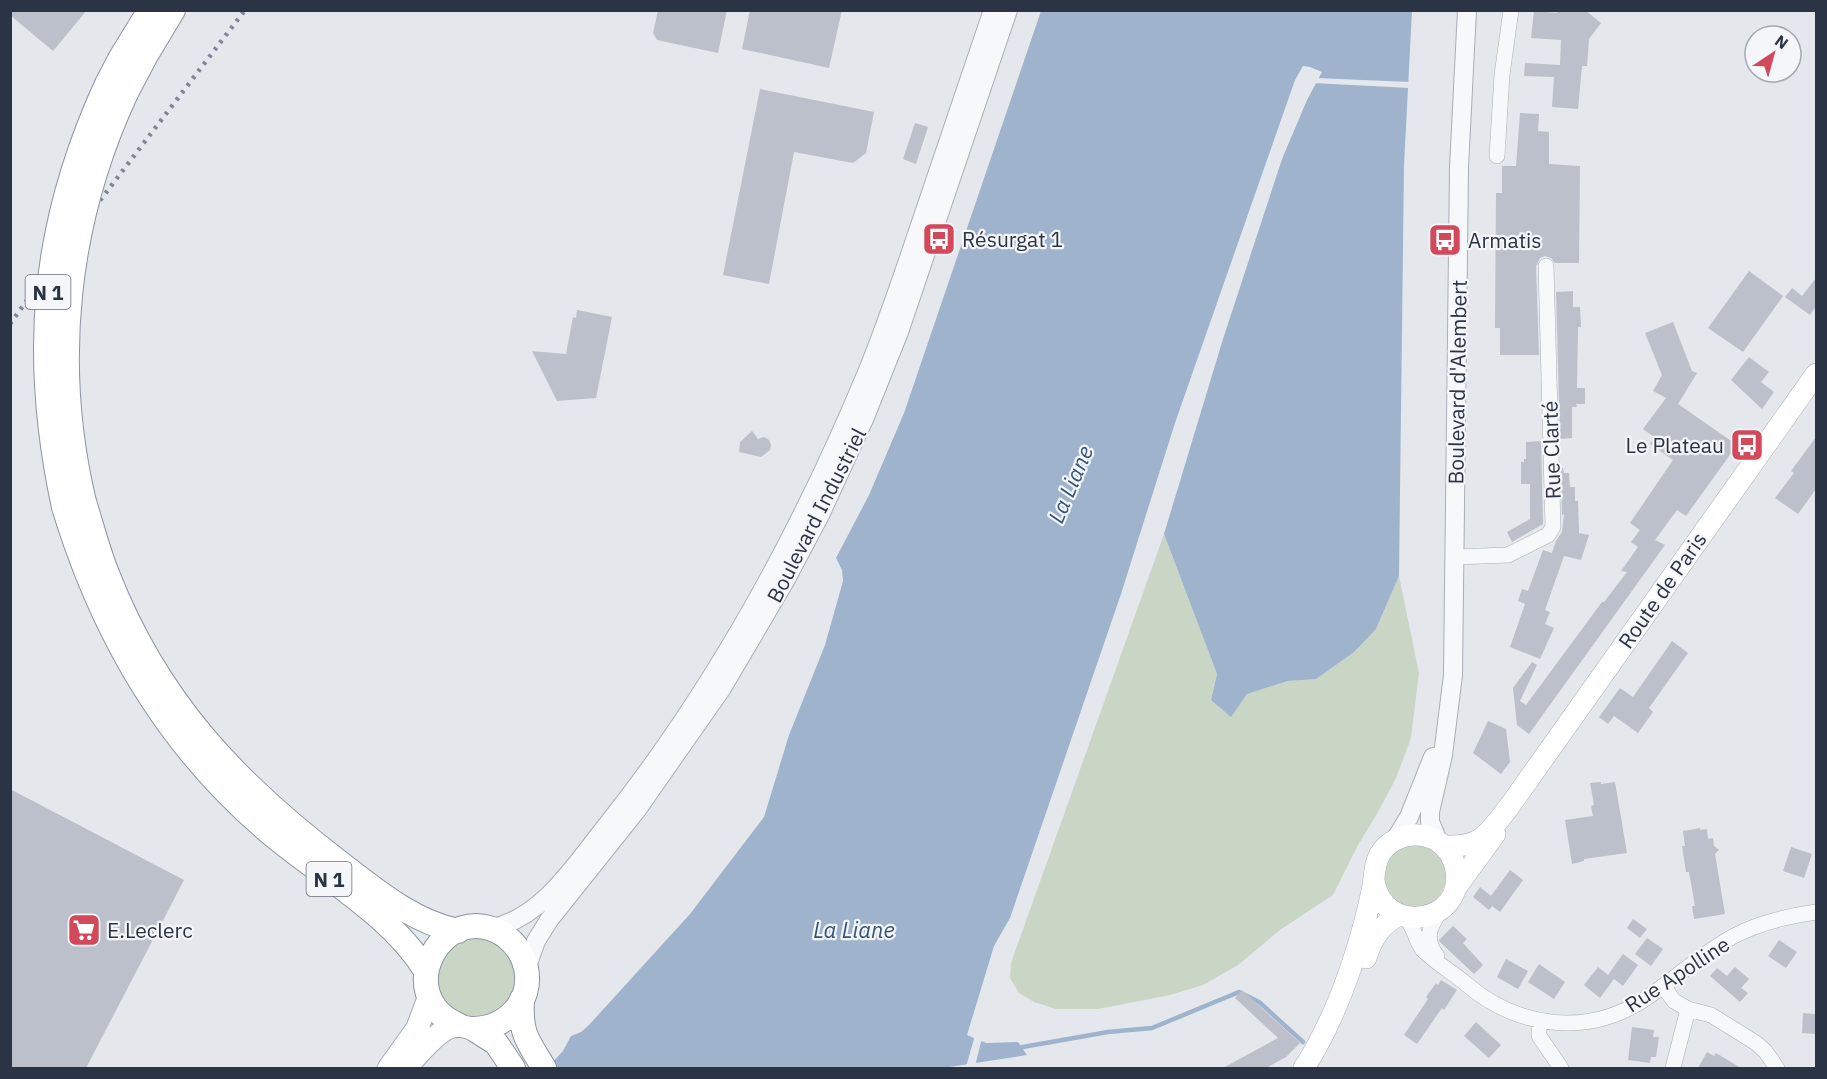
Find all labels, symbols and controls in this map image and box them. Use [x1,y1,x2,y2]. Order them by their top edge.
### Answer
north arrow [1743,24,1803,84]
text: N [1771,30,1792,53]
bus stop icon: Résurgat 1 [921,221,957,257]
bus stop icon: Armatis [1427,222,1463,258]
place label: Résurgat 1 [962,225,1063,253]
place label: Armatis [1468,226,1542,254]
road number: N 1 [26,275,70,309]
street label: Boulevard d'Alembert [1441,279,1473,485]
street label: Rue Clarté [1535,400,1567,500]
street label: Boulevard Industriel [760,423,872,607]
bus stop icon: Le Plateau [1729,427,1765,463]
place label: Le Plateau [1626,431,1724,459]
water label: La Liane [1041,441,1099,527]
street label: Route de Paris [1611,526,1713,654]
road number: N 1 [306,862,352,896]
supermarket icon: E.Leclerc [66,912,102,948]
water label: La Liane [813,915,895,944]
place label: E.Leclerc [107,916,193,944]
street label: Rue Apolline [1619,930,1735,1018]

